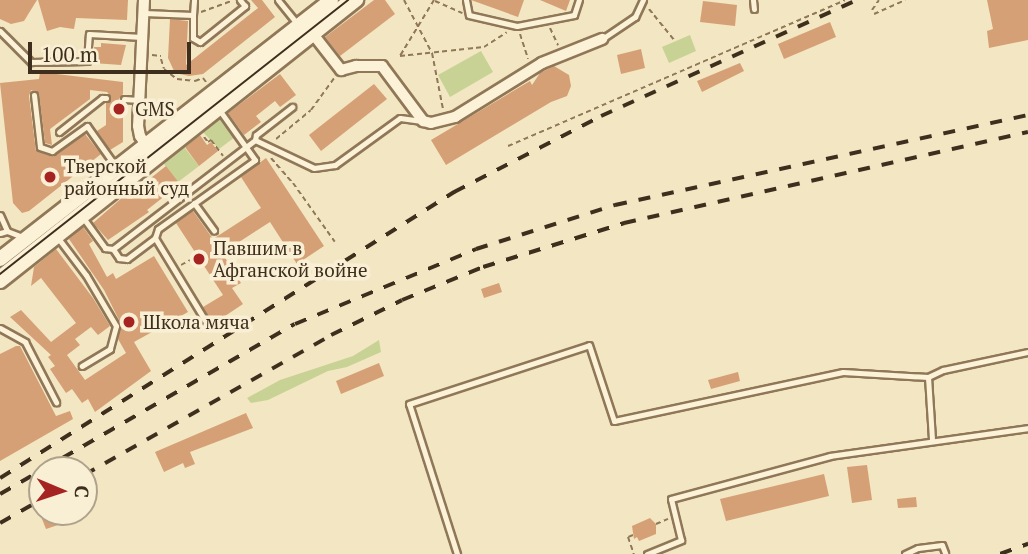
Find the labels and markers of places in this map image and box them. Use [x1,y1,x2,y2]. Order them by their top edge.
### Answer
place label: GMS [135,98,175,120]
marker: GMS [109,99,129,119]
place label: Тверской районный суд [64,155,189,199]
marker: Тверской районный суд [42,169,58,185]
place label: Павшим в Афганской войне [213,237,367,281]
marker: Павшим в Афганской войне [191,251,207,267]
place label: Школа мяча [143,311,250,333]
marker: Школа мяча [121,314,137,330]

